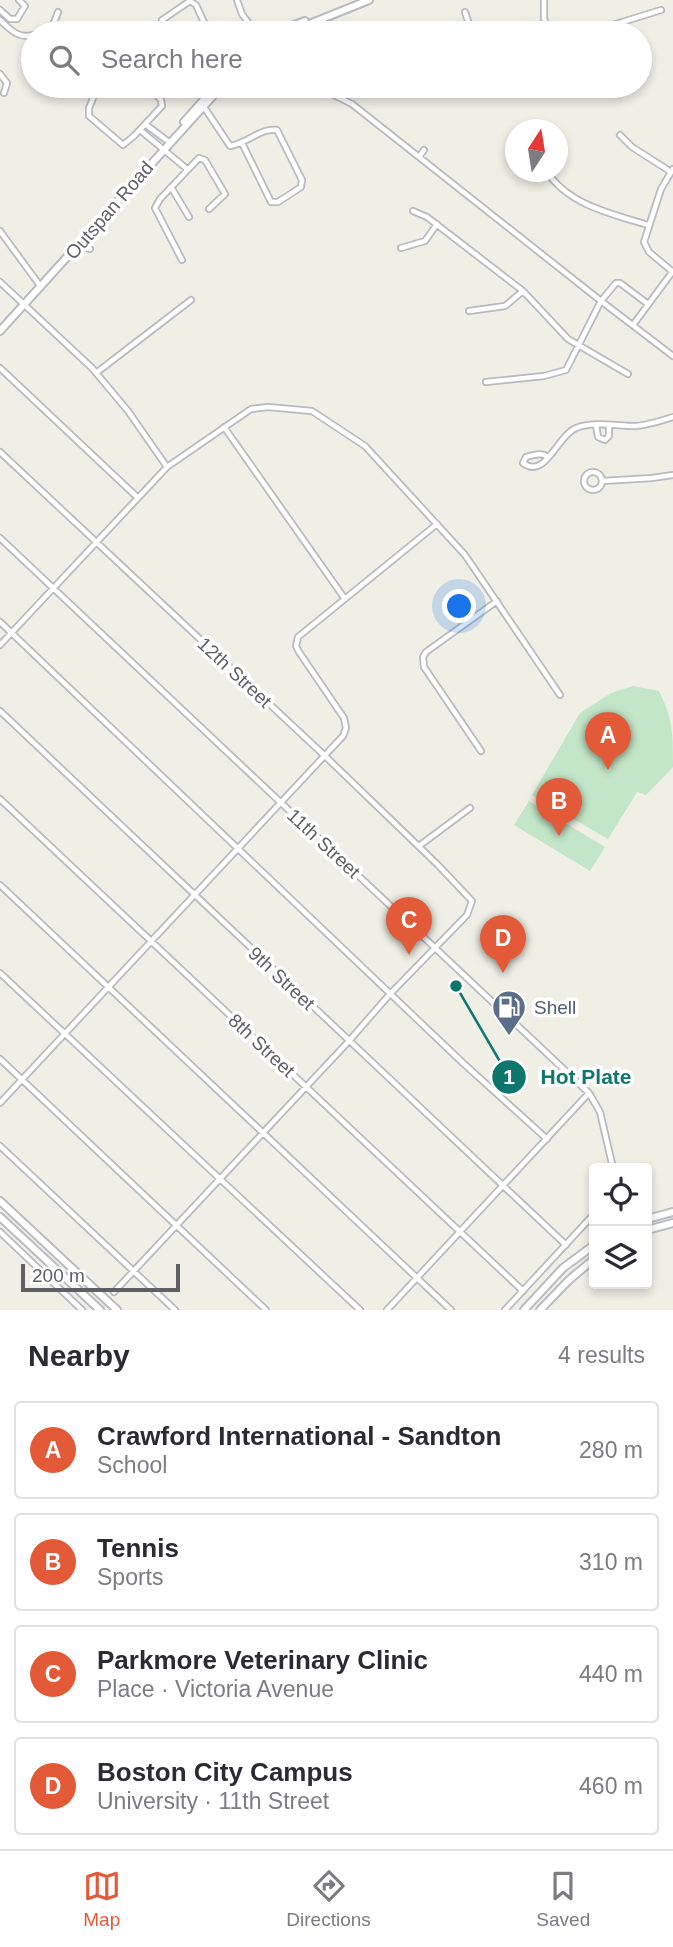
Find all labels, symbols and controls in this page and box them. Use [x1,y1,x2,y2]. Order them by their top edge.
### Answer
search box [21,21,652,98]
icon: search [45,41,83,79]
text: Search here [101,44,243,74]
north arrow [505,119,568,182]
street label: Outspan Road [61,157,157,263]
your location [442,589,476,623]
street label: 12th Street [194,633,276,712]
pin: A [585,712,631,770]
pin: B [536,778,582,836]
street label: 11th Street [283,804,365,883]
pin: C [386,897,432,955]
pin: D [480,915,526,973]
street label: 9th Street [244,943,319,1015]
fuel station icon: Shell [490,988,528,1037]
place label: Shell [534,997,576,1018]
street label: 8th Street [224,1010,299,1082]
callout: Hot Plate [492,1056,646,1098]
text: 1 [503,1065,515,1088]
text: Hot Plate [540,1065,632,1088]
map controls [589,1163,652,1289]
button: locate [589,1163,652,1226]
button: layers [589,1226,652,1289]
scale bar [21,1261,180,1293]
text: 200 m [32,1265,85,1286]
text: Nearby [28,1339,130,1372]
text: 4 results [558,1342,645,1368]
text: Crawford International - Sandton [97,1421,501,1451]
text: A [45,1437,61,1463]
text: 280 m [579,1437,643,1463]
text: School [97,1452,167,1478]
text: Tennis [97,1533,179,1563]
text: B [45,1549,61,1575]
text: 310 m [579,1549,643,1575]
text: Sports [97,1564,163,1590]
text: Parkmore Veterinary Clinic [97,1645,428,1675]
text: C [45,1661,61,1687]
text: 440 m [579,1661,643,1687]
text: Place · Victoria Avenue [97,1676,334,1702]
text: Boston City Campus [97,1757,353,1787]
text: D [45,1773,61,1799]
text: 460 m [579,1773,643,1799]
text: University · 11th Street [97,1788,329,1814]
tab: Map [83,1867,121,1931]
tab: Directions [286,1867,371,1931]
tab: Saved [536,1867,590,1931]

